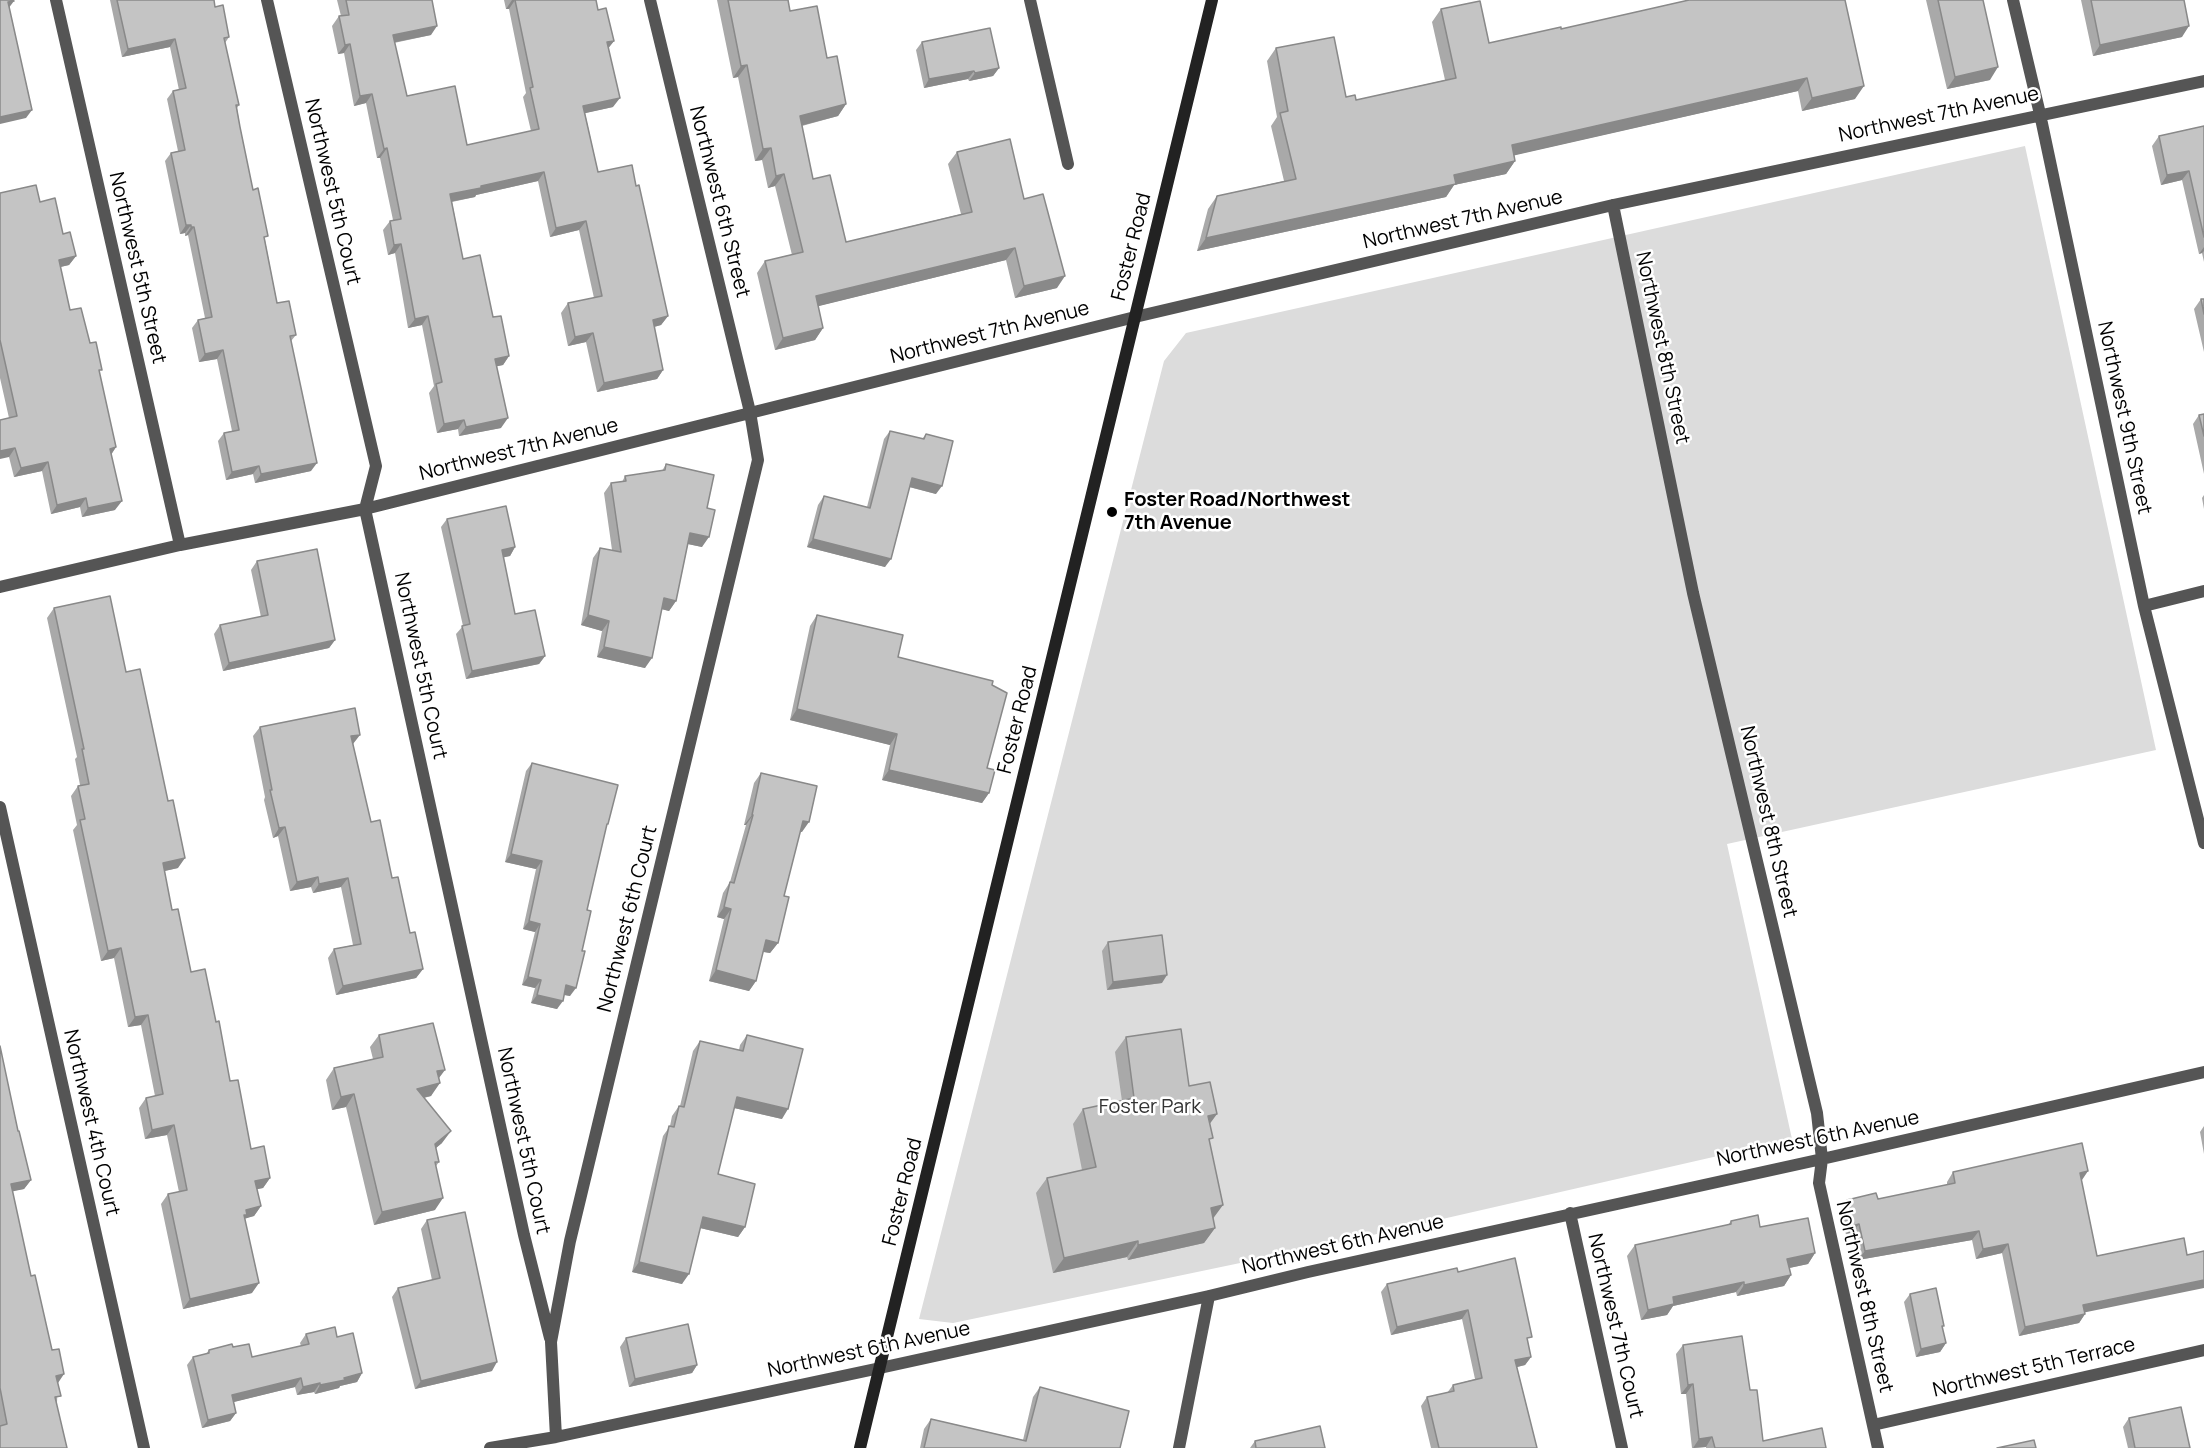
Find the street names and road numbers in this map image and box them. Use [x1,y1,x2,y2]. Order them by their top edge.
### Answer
street label: Northwest 7th Avenue [1837,82,2041,148]
street label: Northwest 5th Court [299,97,365,287]
street label: Northwest 6th Street [684,104,754,300]
street label: Northwest 5th Street [103,170,171,366]
street label: Northwest 7th Avenue [1361,185,1565,255]
street label: Foster Road [1107,191,1157,303]
street label: Northwest 8th Street [1630,250,1694,446]
street label: Northwest 7th Avenue [888,297,1092,369]
street label: Northwest 9th Street [2092,319,2156,517]
street label: Northwest 7th Avenue [417,414,621,486]
street label: Northwest 5th Court [388,570,452,762]
street label: Foster Road [993,664,1043,776]
street label: Northwest 8th Street [1734,724,1802,920]
street label: Northwest 6th Court [593,823,663,1015]
street label: Northwest 4th Court [58,1027,124,1219]
street label: Northwest 5th Court [491,1045,555,1237]
street label: Northwest 6th Avenue [1714,1106,1922,1172]
street label: Foster Road [878,1136,928,1248]
street label: Northwest 8th Street [1830,1199,1898,1395]
street label: Northwest 6th Avenue [1240,1210,1446,1280]
street label: Northwest 7th Court [1582,1231,1648,1421]
street label: Northwest 6th Avenue [765,1317,973,1383]
street label: Northwest 5th Terrace [1931,1333,2137,1403]

